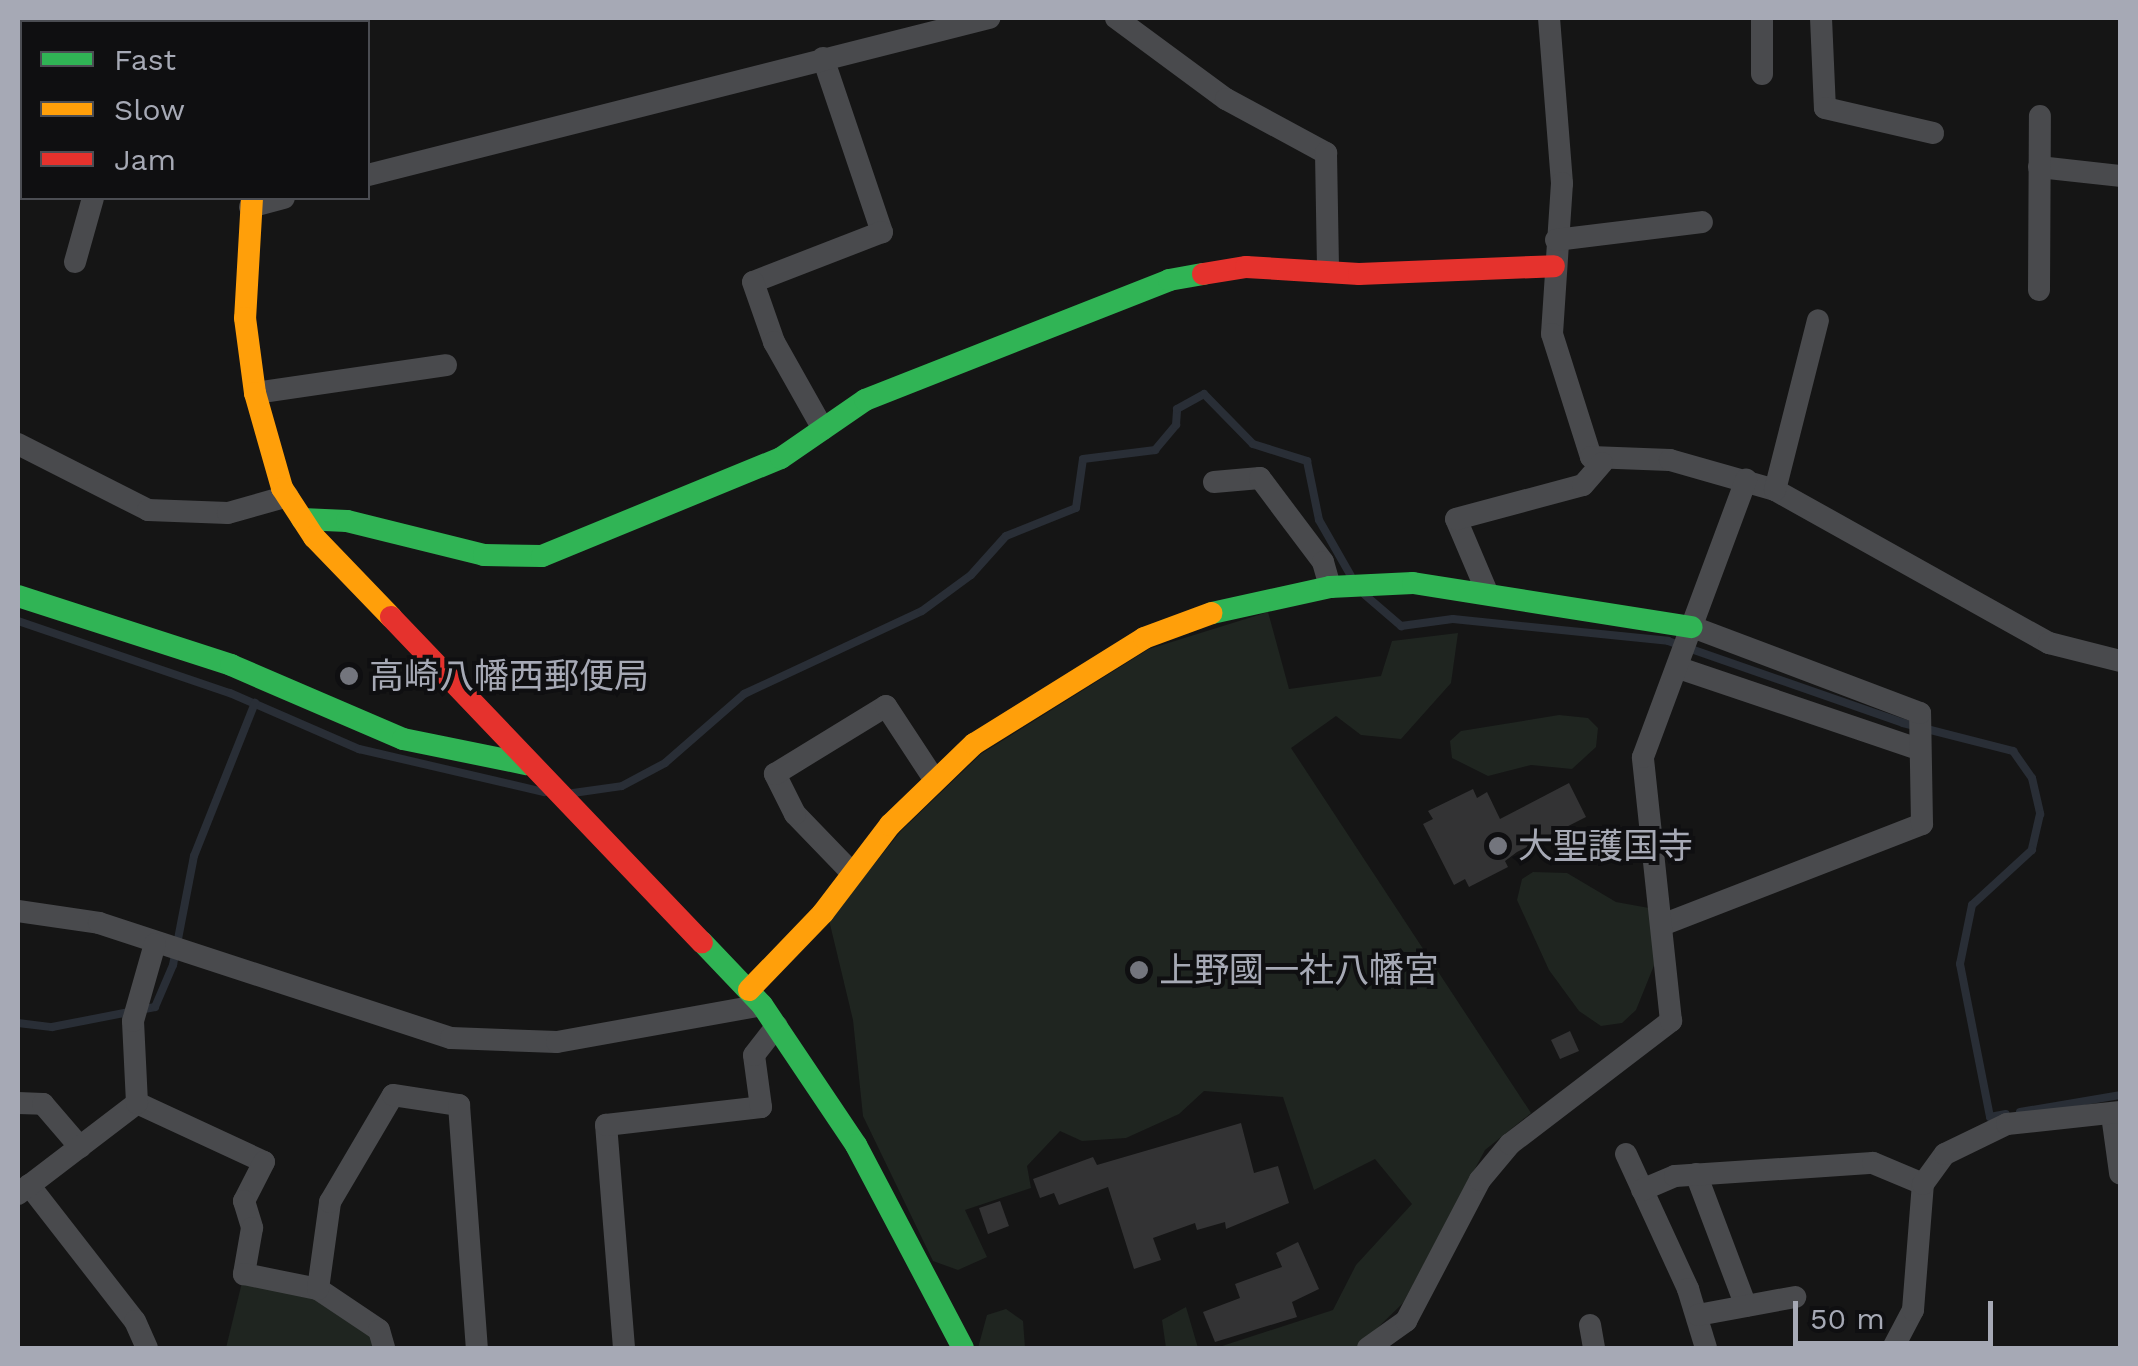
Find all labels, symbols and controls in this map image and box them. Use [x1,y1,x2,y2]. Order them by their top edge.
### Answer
legend [20,20,370,200]
text: Fast [114,42,176,77]
text: Slow [114,92,185,127]
text: Jam [114,142,176,177]
place label: 高崎八幡西郵便局 [369,655,649,697]
marker: 高崎八幡西郵便局 [338,665,360,687]
place label: 大聖護国寺 [1518,825,1693,867]
marker: 大聖護国寺 [1487,835,1509,857]
place label: 上野國一社八幡宮 [1159,949,1439,991]
marker: 上野國一社八幡宮 [1128,959,1150,981]
scale bar [1798,1281,1998,1343]
text: 50 m [1810,1301,1885,1336]

